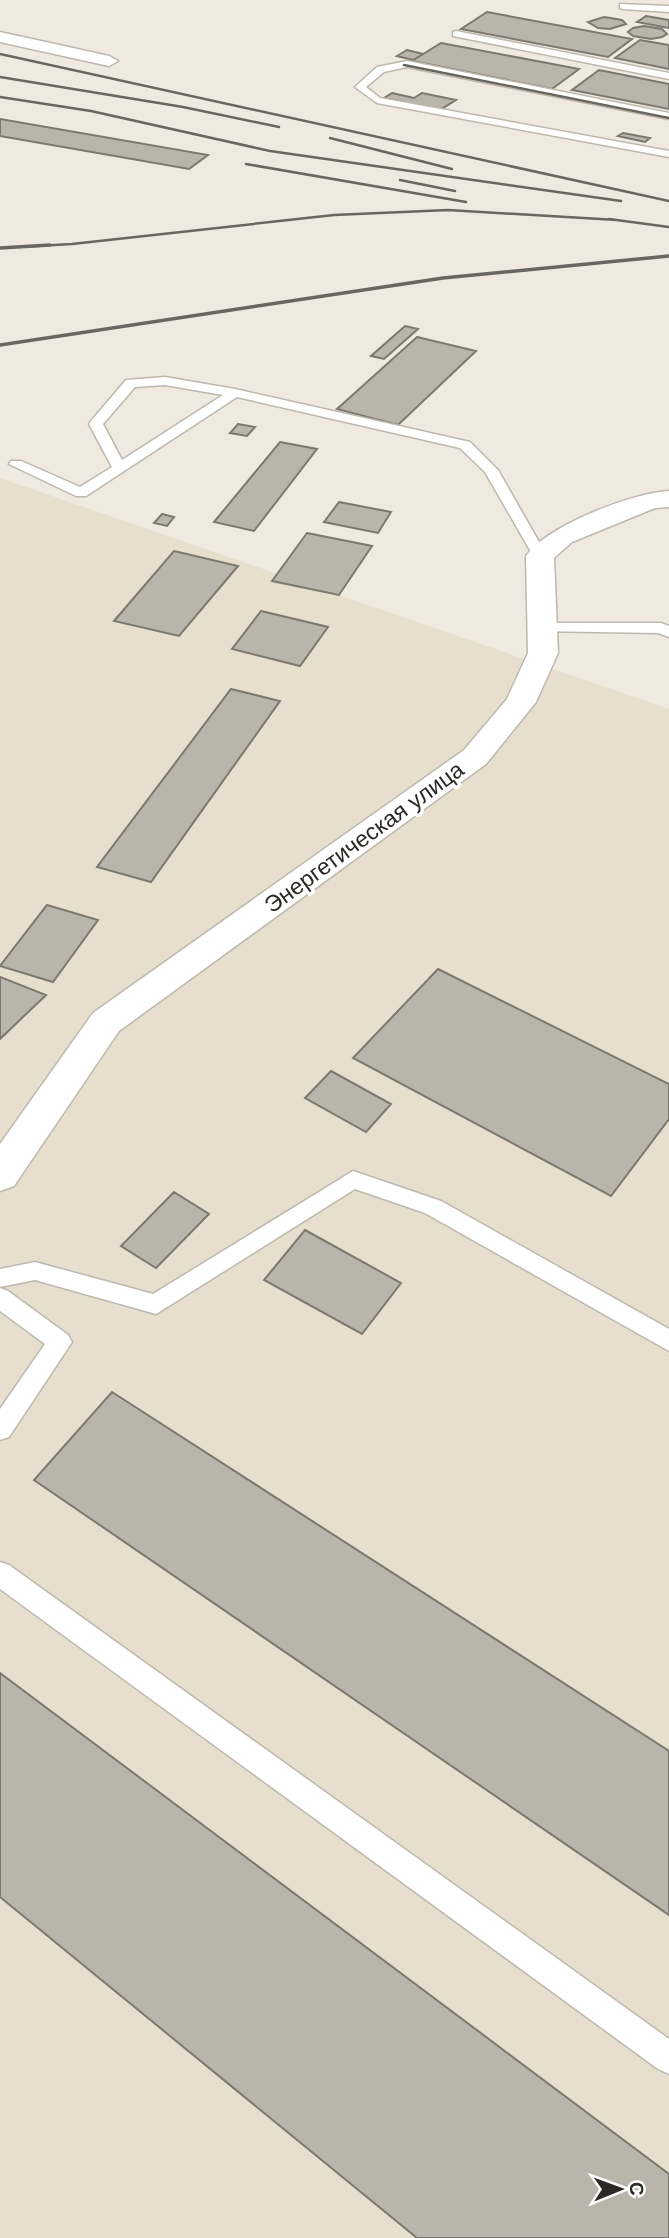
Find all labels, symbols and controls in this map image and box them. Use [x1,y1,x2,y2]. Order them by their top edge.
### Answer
street label: Энергетическая улица [259,756,469,918]
north arrow [585,2154,655,2224]
text: С [626,2182,647,2196]

